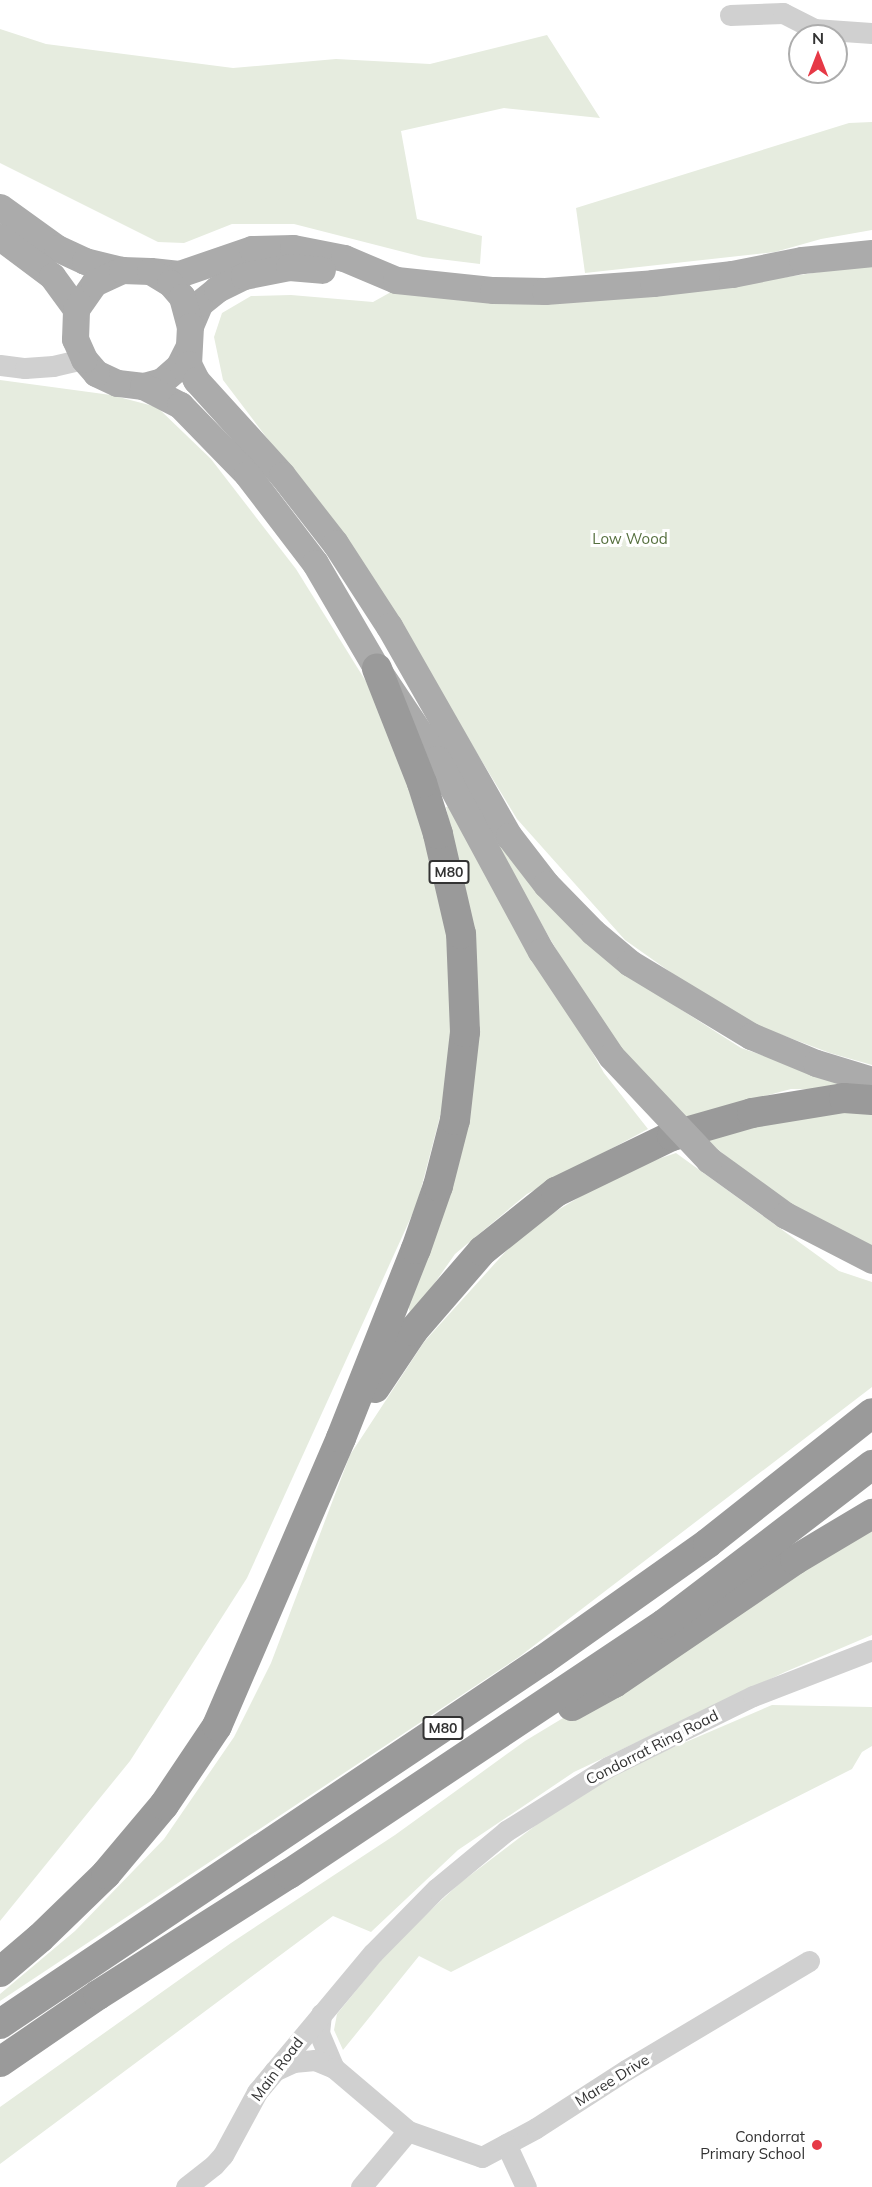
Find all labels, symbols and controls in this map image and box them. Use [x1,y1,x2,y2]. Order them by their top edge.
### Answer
north arrow [788,24,848,84]
text: N [812,28,824,48]
park label: Low Wood [592,530,668,548]
road number: M80 [428,861,470,883]
street label: Condorrat Ring Road [583,1706,721,1788]
road number: M80 [422,1717,464,1739]
street label: Main Road [247,2034,307,2104]
street label: Maree Drive [572,2050,652,2110]
place label: Condorrat Primary School [700,2127,805,2162]
marker: Condorrat Primary School [810,2138,824,2152]

